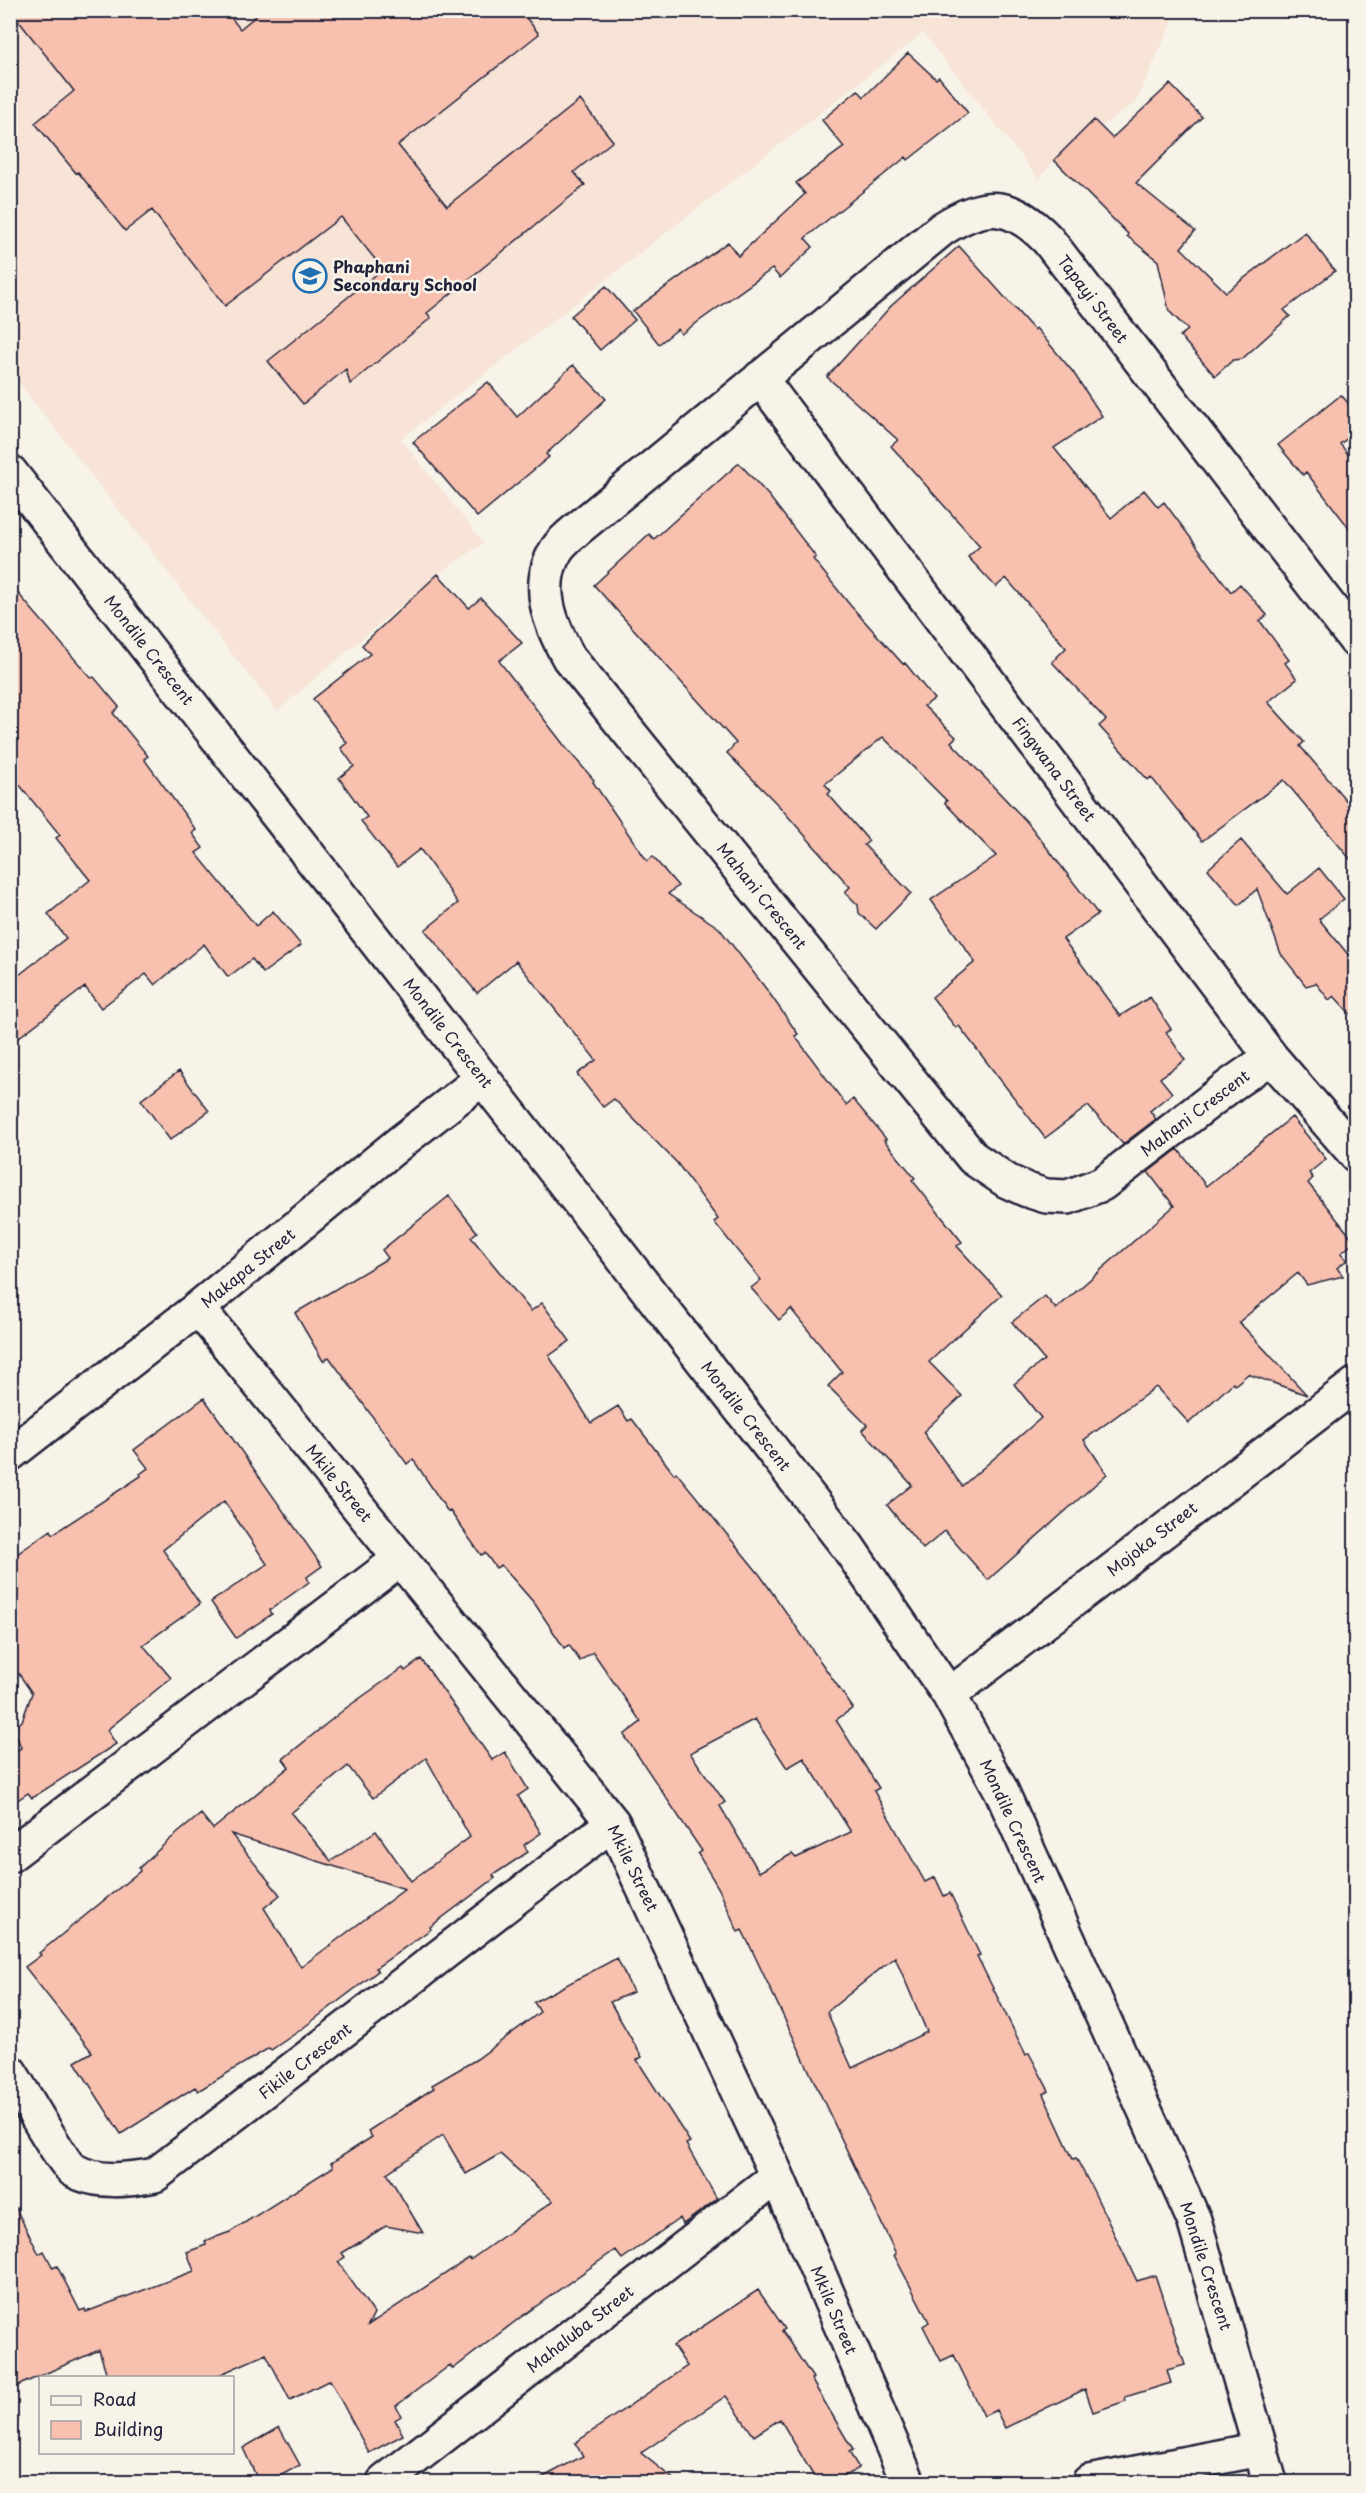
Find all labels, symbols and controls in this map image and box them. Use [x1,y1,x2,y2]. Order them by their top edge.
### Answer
street label: Tapayi Street [1053,249,1135,348]
place label: Phaphani Secondary School [333,254,477,296]
school or university icon: Phaphani Secondary School [292,258,328,294]
street label: Mondile Crescent [99,589,201,710]
street label: Fingwana Street [1007,711,1103,826]
street label: Mahani Crescent [712,837,814,954]
street label: Mondile Crescent [398,972,500,1093]
street label: Mahani Crescent [1135,1063,1254,1161]
street label: Makapa Street [195,1221,300,1313]
street label: Mondile Crescent [696,1355,798,1476]
street label: Mkile Street [301,1438,379,1527]
street label: Mojoka Street [1101,1495,1202,1581]
street label: Mondile Crescent [975,1755,1053,1887]
street label: Mkile Street [602,1820,666,1916]
street label: Fikile Crescent [253,2016,356,2104]
street label: Mondile Crescent [1175,2198,1239,2333]
street label: Mkile Street [805,2262,865,2358]
street label: Mahaluba Street [521,2278,638,2378]
legend [39,2376,234,2454]
text: Road [93,2385,137,2412]
text: Building [93,2415,163,2442]

